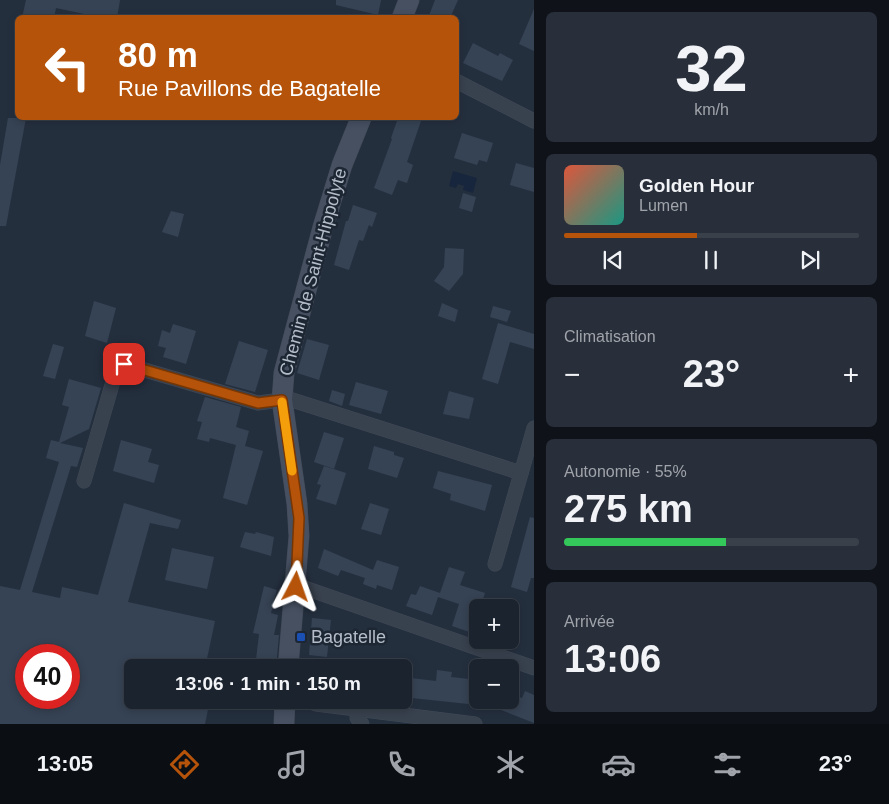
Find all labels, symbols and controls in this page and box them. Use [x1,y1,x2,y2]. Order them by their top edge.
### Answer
text: 32 [675,32,748,105]
icon: left [35,35,100,100]
text: 80 m [118,35,198,74]
text: Rue Pavillons de Bagatelle [118,76,381,101]
text: km/h [694,101,729,118]
street label: Chemin de Saint-Hippolyte [276,166,350,378]
text: Golden Hour [639,175,754,196]
text: Lumen [639,197,688,214]
icon: previous [599,246,627,274]
icon: pause [697,246,725,274]
icon: next [796,246,824,274]
text: Climatisation [564,328,656,345]
pin [103,343,145,385]
icon: arrive [110,350,138,378]
text: 23° [683,353,740,395]
text: − [564,359,580,390]
text: + [843,359,859,390]
text: Autonomie · 55% [564,463,687,480]
text: 275 km [564,488,693,530]
position arrow [269,560,321,612]
map controls [469,599,519,709]
button: + [469,599,519,649]
text: Arrivée [564,613,615,630]
place label: Bagatelle [311,627,386,647]
marker: Bagatelle [295,631,307,643]
text: 13:06 [564,638,661,680]
speed limit sign: 40 [15,644,80,709]
button: − [469,659,519,709]
text: 13:06 · 1 min · 150 m [175,673,361,694]
icon: directions [167,747,202,782]
icon: music [275,747,310,782]
icon: phone [384,747,419,782]
icon: climate [493,747,528,782]
icon: car [601,747,636,782]
icon: filters [710,747,745,782]
text: 13:05 [37,751,93,776]
text: 23° [819,751,852,776]

